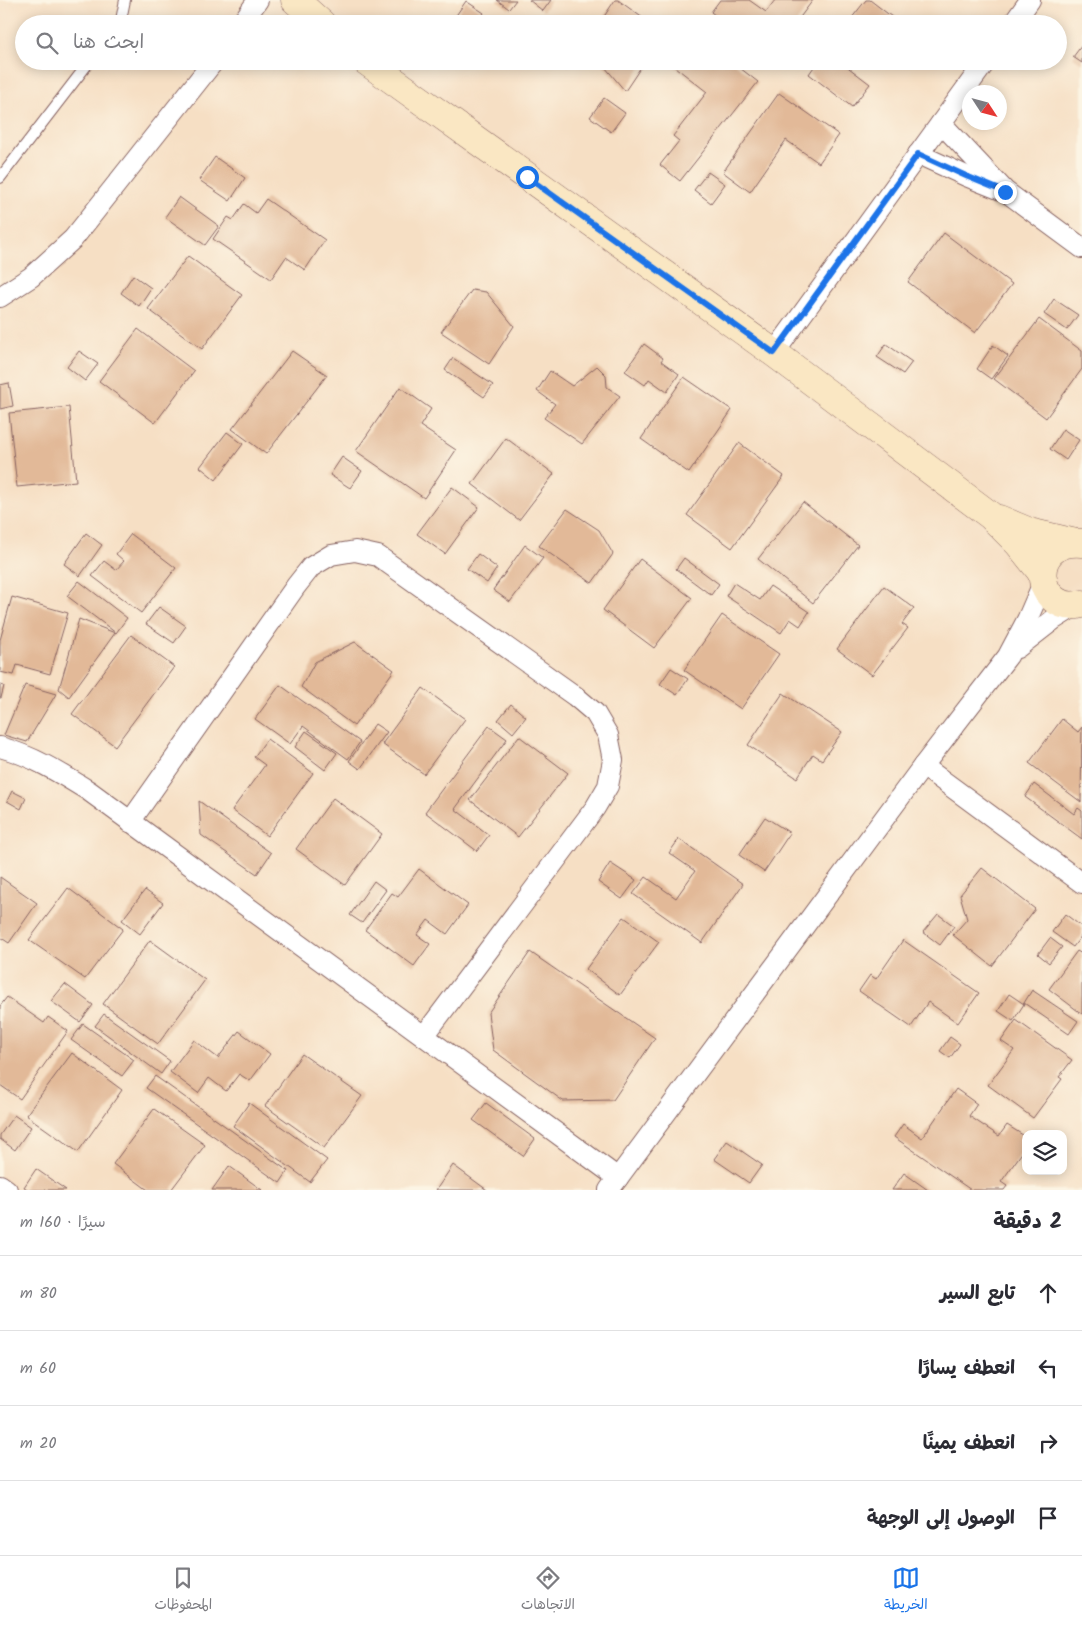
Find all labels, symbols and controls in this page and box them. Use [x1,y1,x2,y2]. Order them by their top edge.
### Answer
search box [15,15,1067,70]
text: ابحث هنا [73,28,144,58]
icon: search [33,29,61,57]
north arrow [962,85,1007,130]
route start [516,166,539,189]
route end [994,181,1017,204]
map controls [1022,1130,1067,1175]
button: layers [1022,1130,1067,1175]
text: 2 دقيقة [993,1206,1062,1239]
text: سيرًا · 160 m [20,1210,106,1235]
text: تابع السير [940,1279,1015,1309]
icon: ahead [1034,1279,1062,1307]
text: 80 m [20,1281,57,1306]
text: انعطف يسارًا [918,1354,1015,1384]
icon: left [1034,1354,1062,1382]
text: 60 m [20,1356,56,1381]
text: انعطف يمينًا [923,1429,1015,1459]
icon: right [1034,1429,1062,1457]
text: 20 m [20,1431,56,1456]
text: الوصول إلى الوجهة [867,1504,1015,1534]
icon: arrive [1034,1504,1062,1532]
tab: المحفوظات [154,1564,212,1617]
tab: الاتجاهات [521,1564,575,1617]
tab: الخريطة [884,1564,928,1617]

